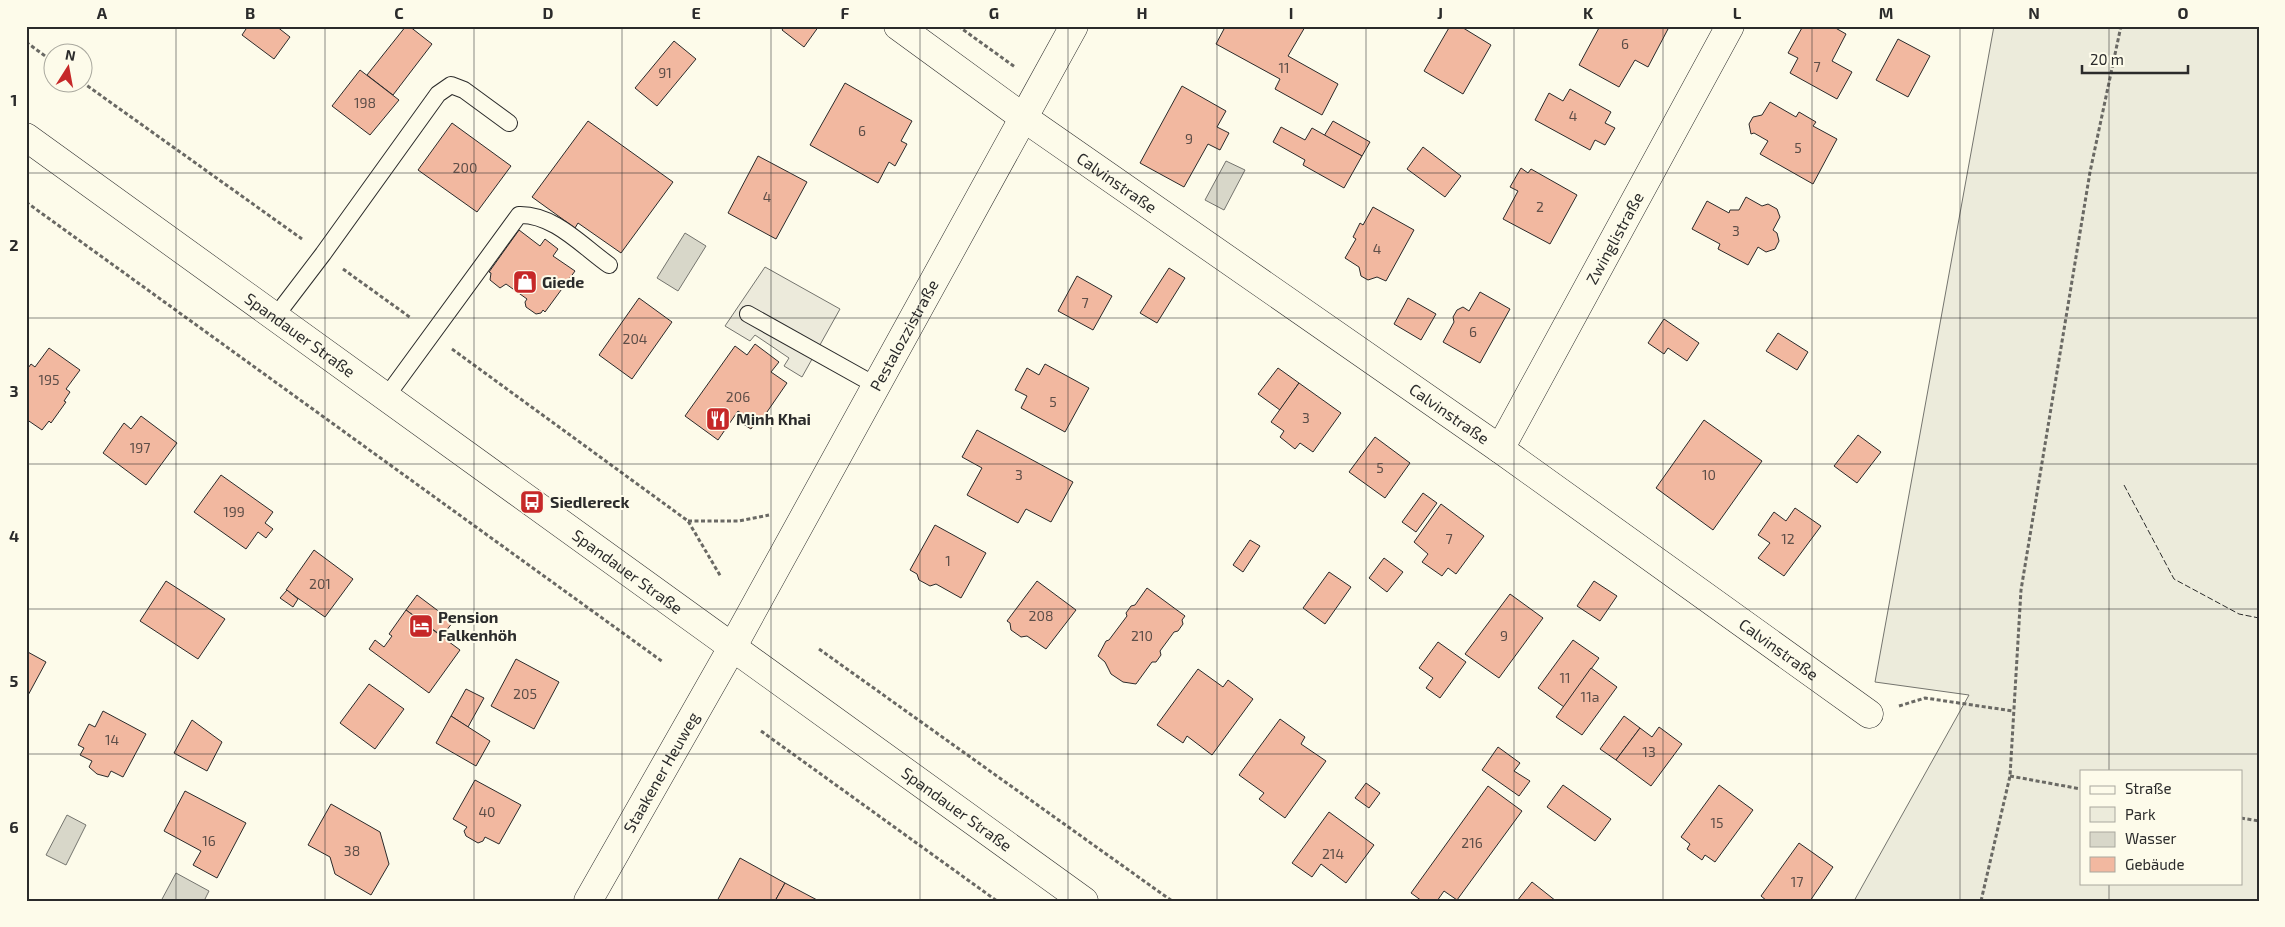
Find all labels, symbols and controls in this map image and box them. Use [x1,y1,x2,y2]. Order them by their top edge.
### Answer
text: A [97,3,108,22]
text: B [245,3,255,22]
text: C [394,3,404,22]
text: D [543,3,554,22]
text: E [691,3,701,22]
text: F [841,3,850,22]
text: G [989,3,999,22]
text: H [1136,3,1148,22]
text: I [1289,3,1293,22]
text: J [1437,3,1443,22]
text: K [1583,3,1594,22]
text: L [1733,3,1742,22]
text: M [1879,3,1893,22]
text: N [2028,3,2040,22]
text: O [2177,3,2189,22]
house number: 6 [1621,35,1629,52]
north arrow [42,42,92,92]
scale bar [2082,42,2189,74]
text: N [64,45,77,64]
text: 20 m [2090,50,2124,68]
house number: 7 [1813,58,1821,75]
house number: 11 [1278,59,1290,76]
house number: 91 [658,64,672,81]
text: 1 [11,90,17,109]
house number: 198 [354,94,376,111]
house number: 4 [1569,107,1577,124]
house number: 6 [858,122,866,139]
house number: 9 [1185,130,1193,147]
house number: 5 [1794,139,1802,156]
street label: Calvinstraße [1073,148,1161,216]
house number: 200 [453,159,477,176]
house number: 4 [763,188,771,205]
street label: Zwinglistraße [1582,189,1647,287]
house number: 2 [1536,198,1544,215]
house number: 3 [1732,222,1740,239]
text: 2 [9,235,19,254]
house number: 4 [1373,240,1381,257]
shop icon: Giede [512,269,538,295]
place label: Giede [542,272,584,291]
street label: Pestalozzistraße [865,276,942,394]
street label: Spandauer Straße [242,288,359,381]
house number: 7 [1081,294,1089,311]
house number: 6 [1469,323,1477,340]
house number: 204 [623,330,647,347]
house number: 195 [38,371,60,388]
street label: Calvinstraße [1406,379,1493,448]
text: 3 [9,381,19,400]
house number: 206 [726,388,750,405]
house number: 5 [1049,393,1057,410]
restaurant icon: Minh Khai [705,406,731,432]
place label: Minh Khai [736,409,811,428]
house number: 3 [1302,409,1310,426]
house number: 197 [130,439,150,456]
house number: 5 [1376,459,1384,476]
house number: 3 [1015,466,1023,483]
house number: 10 [1702,466,1716,483]
bus stop icon: Siedlereck [519,489,545,515]
place label: Siedlereck [550,492,630,511]
house number: 199 [223,503,245,520]
street label: Spandauer Straße [569,525,687,617]
text: 4 [9,526,19,545]
house number: 7 [1445,530,1453,547]
house number: 12 [1781,530,1795,547]
house number: 1 [945,552,951,569]
house number: 201 [309,575,331,592]
place label: Pension Falkenhöh [438,607,517,644]
house number: 208 [1029,607,1053,624]
hotel icon: Pension Falkenhöh [408,613,434,639]
street label: Calvinstraße [1736,614,1822,684]
house number: 210 [1131,627,1153,644]
house number: 9 [1500,627,1508,644]
house number: 11 [1559,669,1571,686]
text: 5 [10,671,19,690]
house number: 205 [513,685,537,702]
house number: 11a [1581,688,1599,705]
street label: Staakener Heuweg [619,708,703,836]
house number: 14 [105,731,119,748]
house number: 13 [1642,743,1656,760]
street label: Spandauer Straße [898,763,1016,855]
legend [2080,770,2242,884]
text: Straße [2125,779,2171,797]
house number: 40 [478,803,496,820]
text: Park [2125,805,2156,823]
house number: 15 [1710,814,1724,831]
text: 6 [9,817,19,836]
text: Wasser [2125,829,2177,847]
house number: 16 [202,832,216,849]
house number: 216 [1461,834,1483,851]
house number: 38 [344,842,360,859]
house number: 214 [1322,845,1344,862]
text: Gebäude [2125,855,2184,873]
house number: 17 [1791,873,1803,890]

